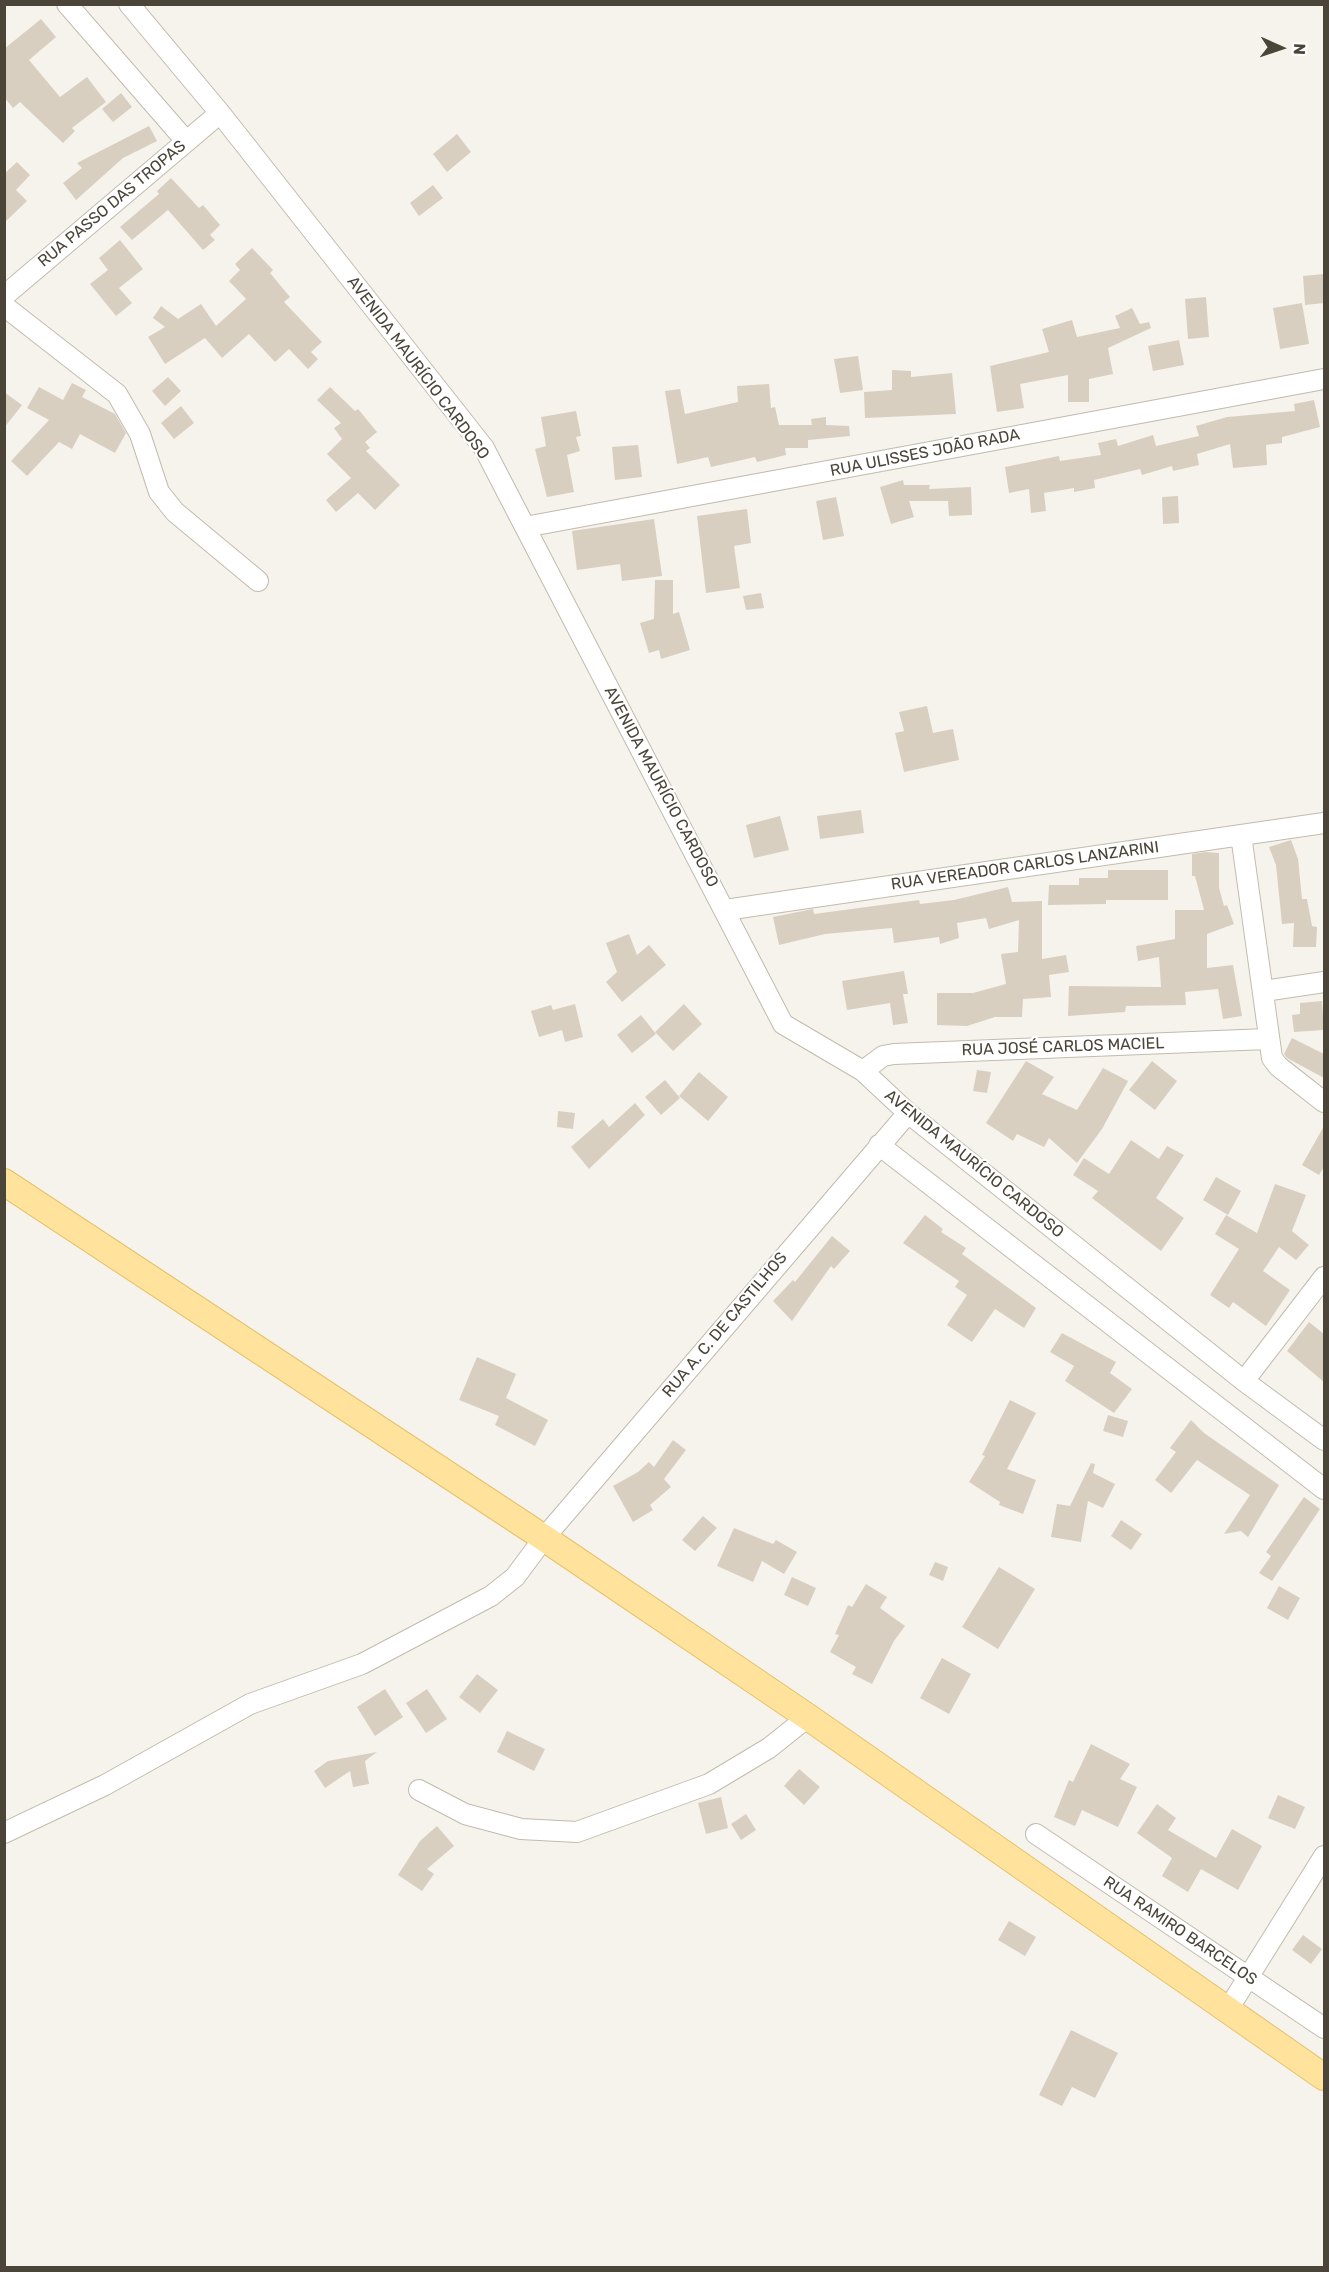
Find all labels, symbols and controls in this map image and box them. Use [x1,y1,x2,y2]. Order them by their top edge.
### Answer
north arrow [1251,18,1311,78]
text: N [1290,43,1309,55]
street label: RUA PASSO DAS TROPAS [34,137,190,271]
street label: AVENIDA MAURÍCIO CARDOSO [343,273,493,463]
street label: RUA ULISSES JOÃO RADA [828,425,1022,481]
street label: AVENIDA MAURÍCIO CARDOSO [600,683,722,891]
street label: RUA VEREADOR CARLOS LANZARINI [890,838,1160,894]
street label: RUA JOSÉ CARLOS MACIEL [961,1034,1165,1060]
street label: AVENIDA MAURÍCIO CARDOSO [881,1086,1067,1242]
street label: RUA A. C. DE CASTILHOS [659,1249,791,1401]
street label: RUA RAMIRO BARCELOS [1099,1872,1261,1990]

